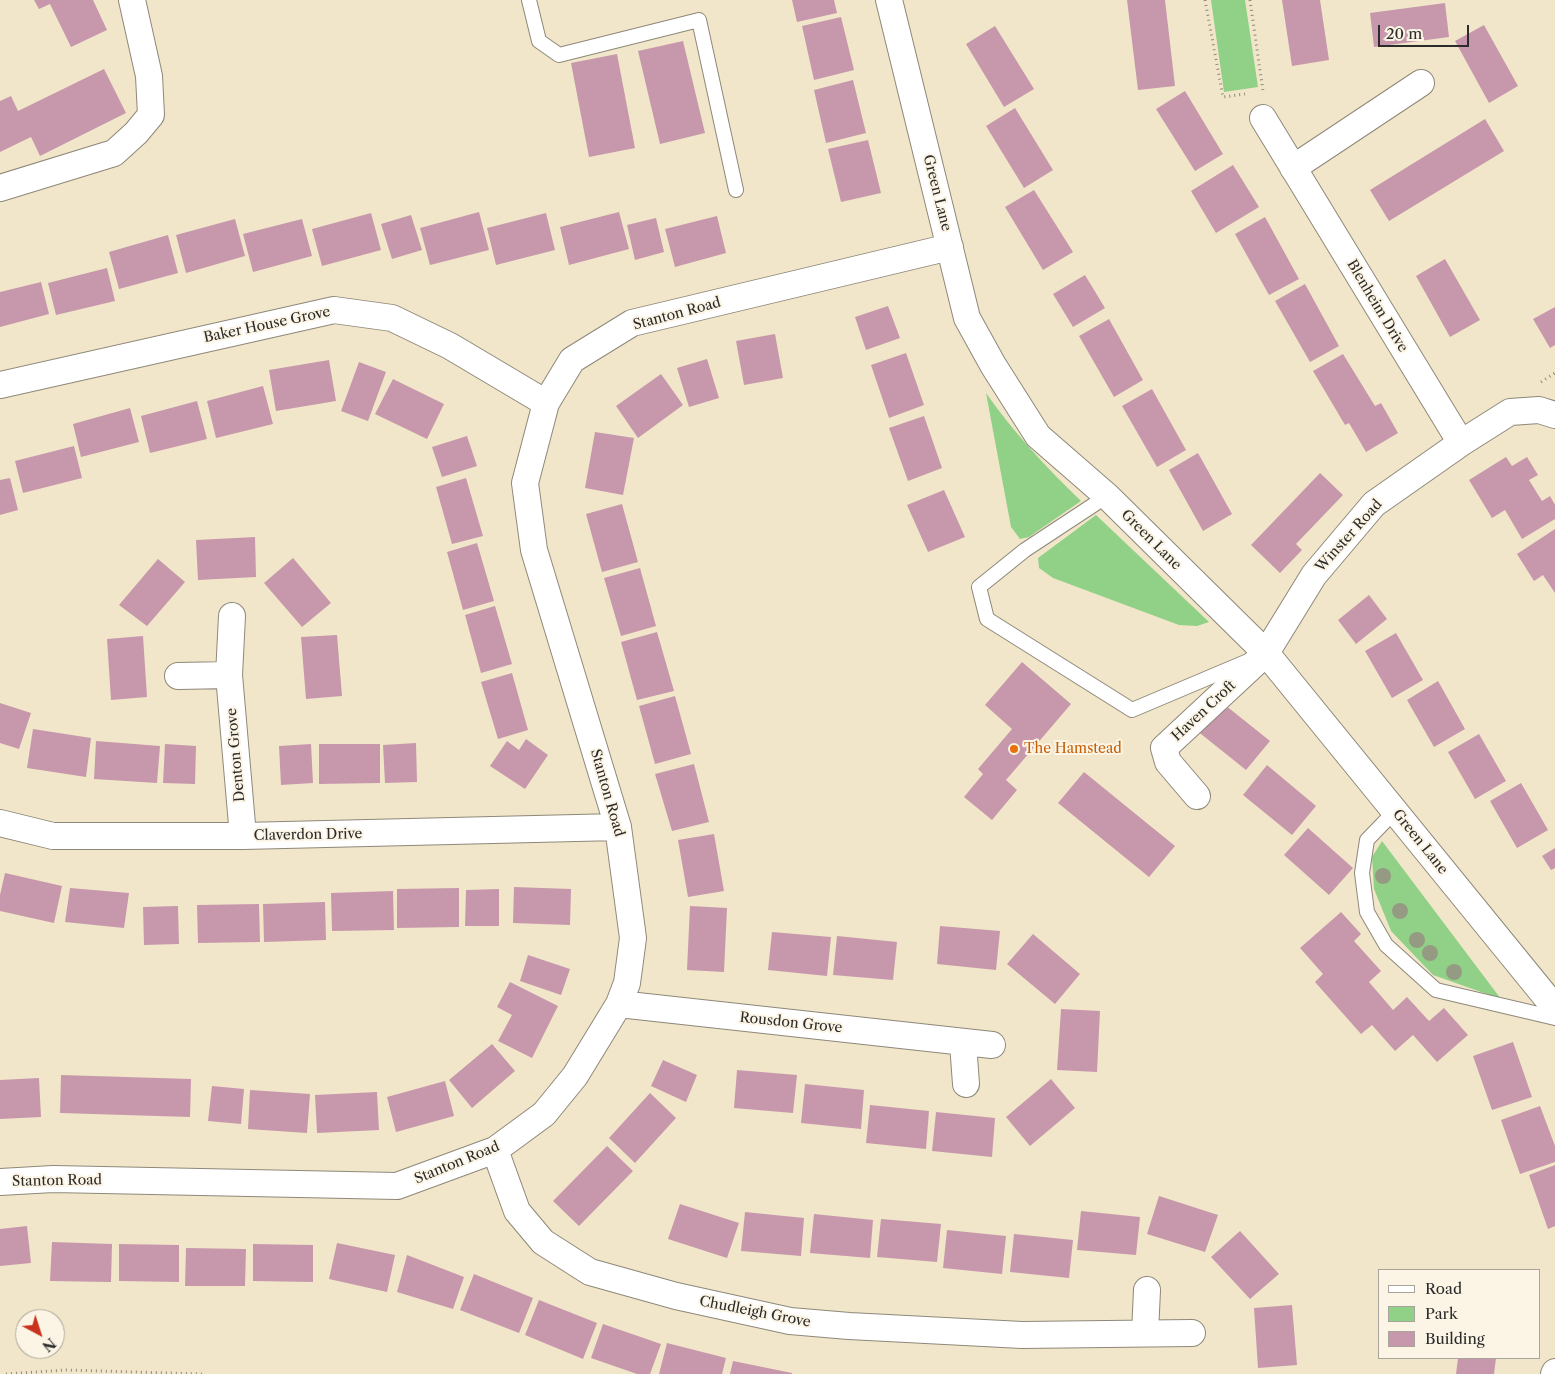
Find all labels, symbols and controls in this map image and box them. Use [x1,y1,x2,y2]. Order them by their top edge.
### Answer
scale bar [1380,15,1471,47]
text: 20 m [1386,24,1422,43]
street label: Green Lane [919,153,955,233]
street label: Blenheim Drive [1343,257,1411,355]
street label: Stanton Road [631,294,723,334]
street label: Baker House Grove [202,303,332,347]
street label: Winster Road [1312,496,1386,576]
street label: Green Lane [1117,506,1185,574]
street label: Haven Croft [1169,677,1239,745]
street label: Denton Grove [224,707,248,803]
place label: The Hamstead [1024,741,1122,757]
marker: The Hamstead [1008,743,1020,755]
street label: Stanton Road [587,747,627,839]
street label: Green Lane [1389,806,1451,878]
street label: Claverdon Drive [254,826,362,844]
street label: Rousdon Grove [739,1009,843,1037]
street label: Stanton Road [412,1138,502,1188]
street label: Stanton Road [12,1172,102,1190]
legend [1378,1269,1540,1359]
text: Road [1425,1279,1462,1298]
street label: Chudleigh Grove [698,1293,812,1331]
text: Park [1425,1304,1458,1323]
north arrow [15,1309,65,1359]
text: Building [1425,1329,1485,1348]
text: N [39,1334,59,1356]

